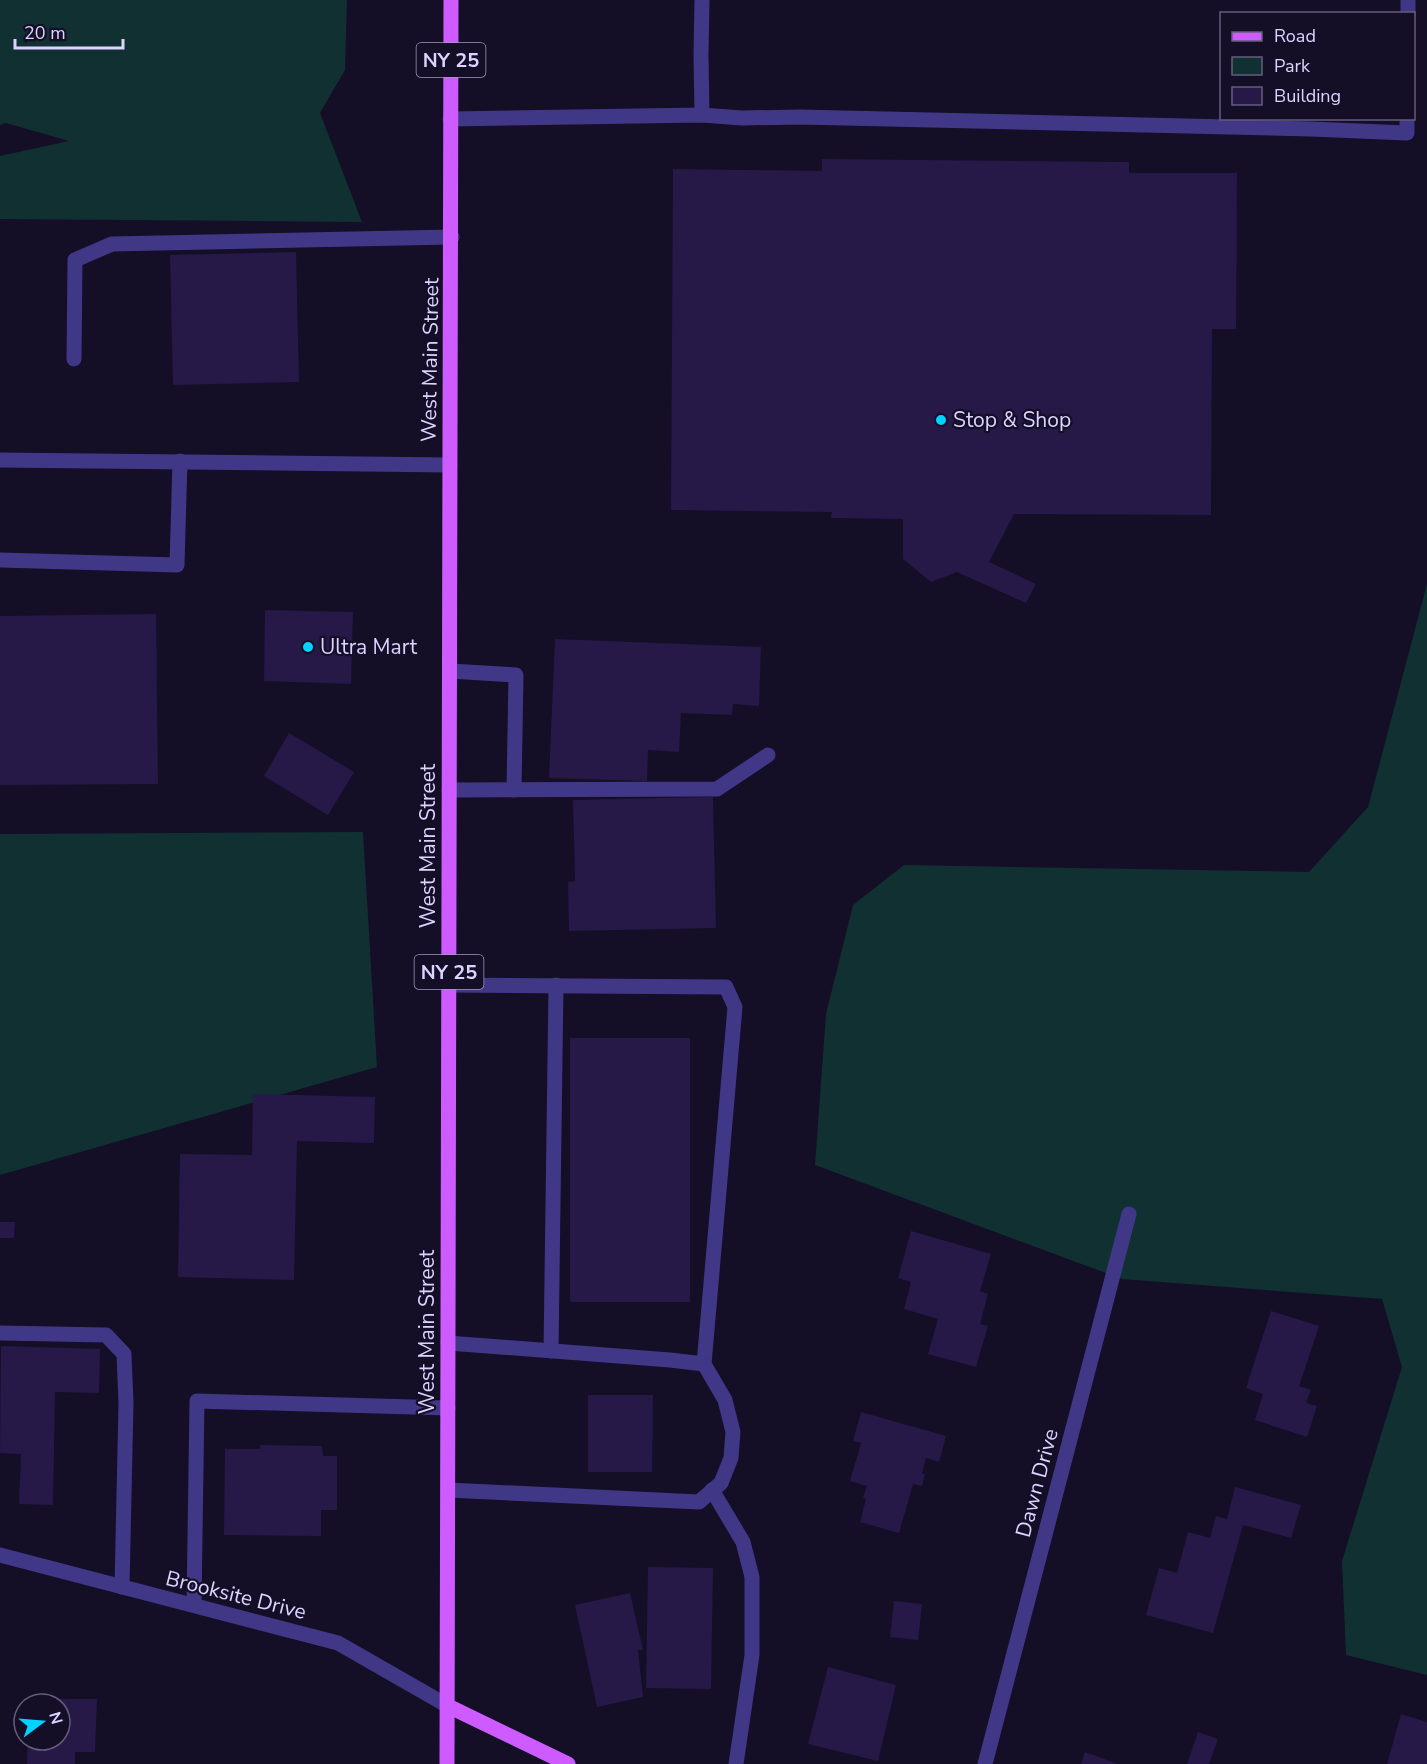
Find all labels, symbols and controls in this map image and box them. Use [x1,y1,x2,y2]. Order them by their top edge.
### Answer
scale bar [15,12,123,50]
legend [1220,12,1415,120]
text: 20 m [24,21,66,45]
text: Road [1274,24,1316,48]
road number: NY 25 [416,43,486,77]
text: Park [1274,54,1311,78]
text: Building [1274,84,1341,108]
street label: West Main Street [415,277,445,442]
place label: Stop & Shop [953,406,1071,434]
marker: Stop & Shop [934,413,948,427]
place label: Ultra Mart [320,633,418,661]
marker: Ultra Mart [301,640,315,654]
street label: West Main Street [414,763,442,928]
road number: NY 25 [414,955,484,989]
street label: West Main Street [413,1249,441,1414]
street label: Dawn Drive [1009,1426,1065,1540]
street label: Brooksite Drive [163,1564,309,1626]
north arrow [12,1692,72,1752]
text: N [43,1709,68,1727]

